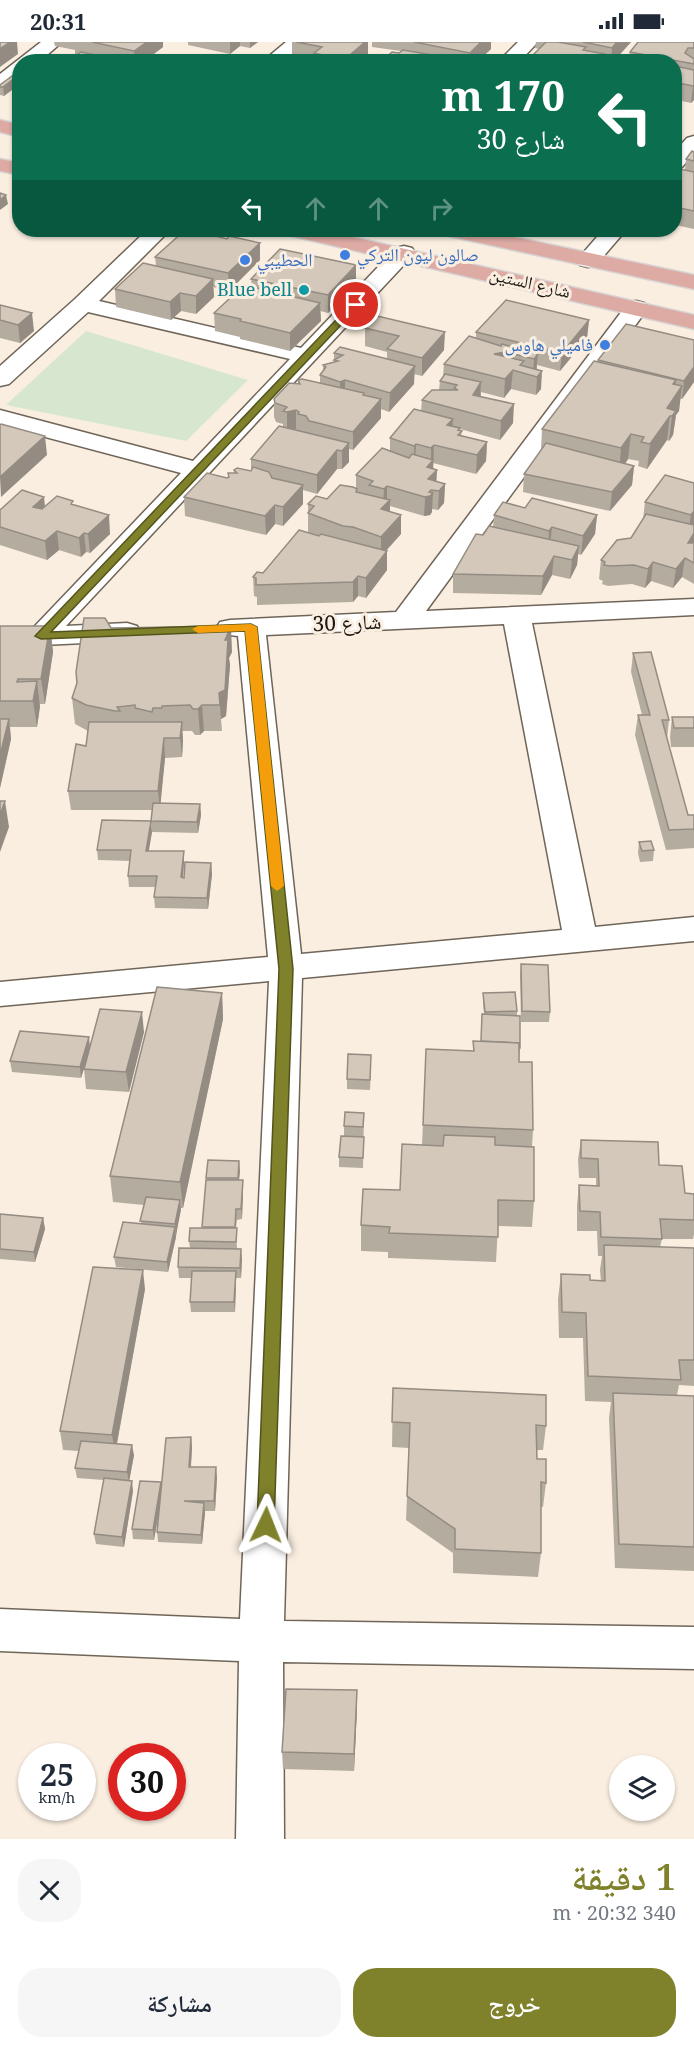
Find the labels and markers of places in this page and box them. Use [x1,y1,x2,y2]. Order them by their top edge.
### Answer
place label: صالون ليون التركي [357,242,479,270]
place label: الحطيبي [257,247,313,275]
marker: صالون ليون التركي [338,248,352,262]
marker: الحطيبي [238,253,252,267]
place label: Blue bell [217,277,292,301]
pin [330,279,381,330]
marker: Blue bell [297,283,311,297]
place label: فاميلي هاوس [504,332,593,360]
marker: فاميلي هاوس [598,338,612,352]

